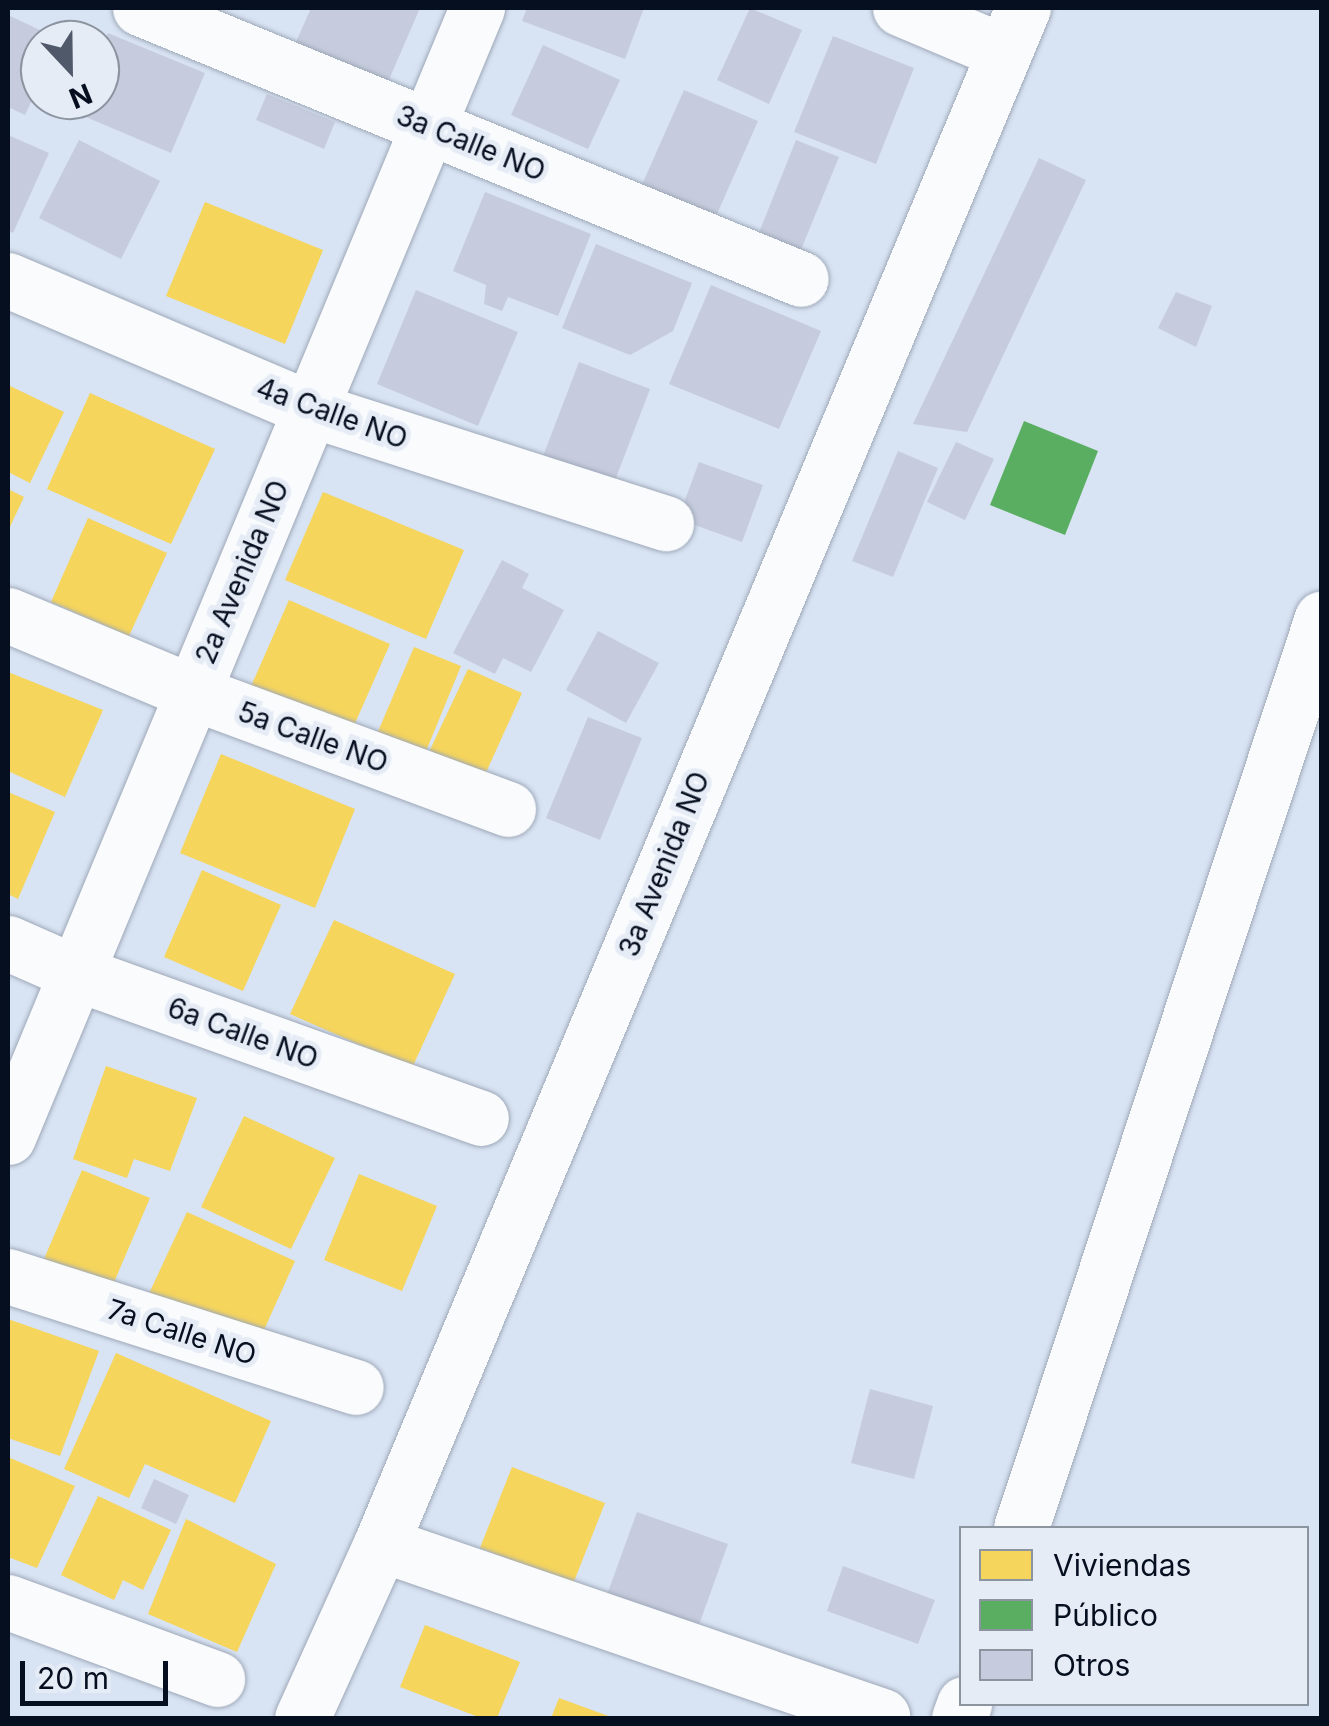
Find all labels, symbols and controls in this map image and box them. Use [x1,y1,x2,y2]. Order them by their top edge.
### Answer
north arrow [20,20,120,120]
text: N [64,76,97,116]
street label: 3a Calle NO [392,98,550,188]
street label: 4a Calle NO [252,370,412,456]
street label: 2a Avenida NO [188,475,296,669]
street label: 5a Calle NO [233,694,393,780]
street label: 3a Avenida NO [612,767,716,961]
street label: 6a Calle NO [163,990,323,1076]
street label: 7a Calle NO [103,1292,261,1372]
legend [959,1526,1309,1706]
text: Viviendas [1053,1547,1191,1583]
text: Público [1053,1597,1158,1633]
scale bar [25,1641,172,1703]
text: Otros [1053,1647,1130,1683]
text: 20 m [37,1660,109,1696]

